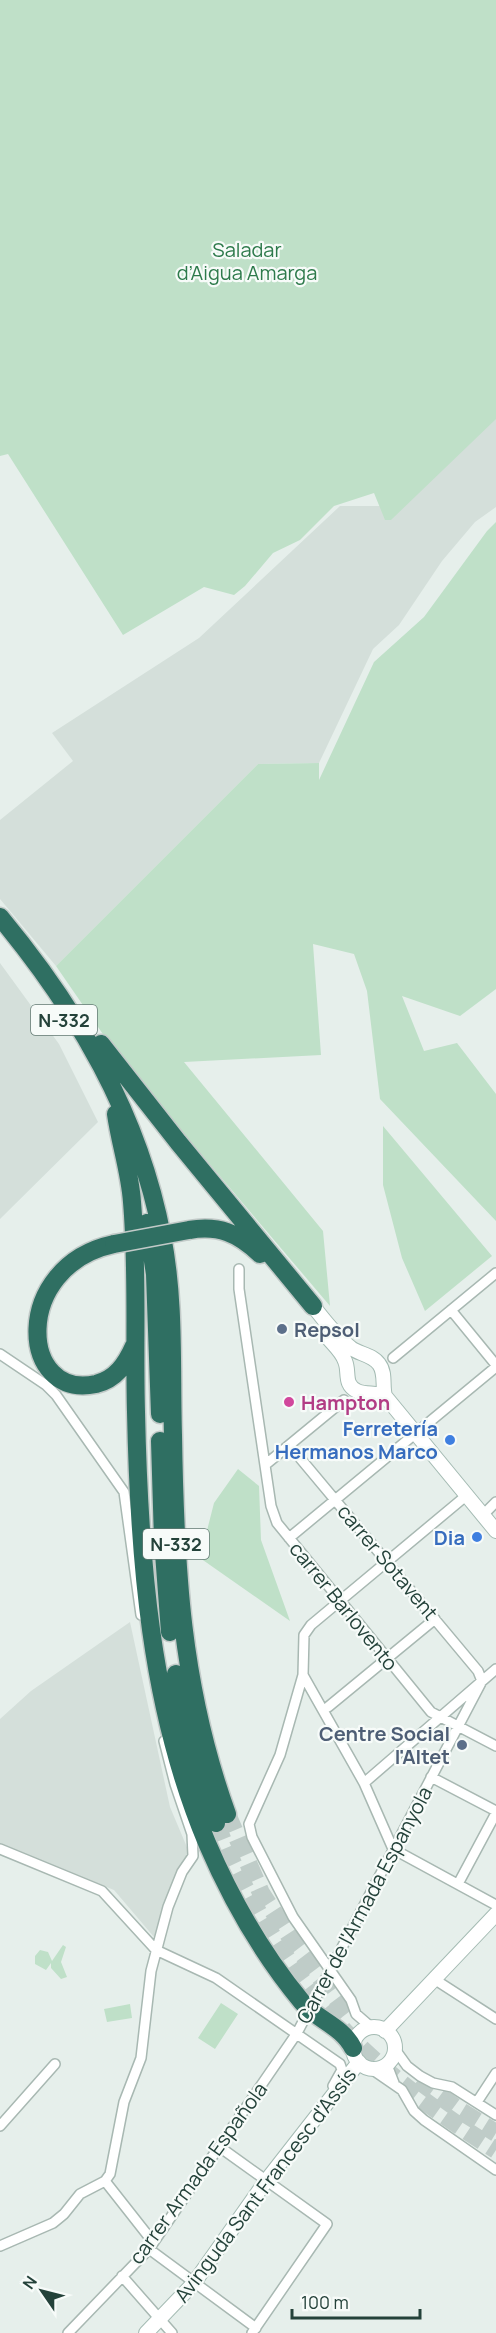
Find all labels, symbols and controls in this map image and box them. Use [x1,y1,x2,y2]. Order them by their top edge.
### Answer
park label: Saladar d’Aigua Amarga [177,236,317,286]
road number: N-332 [31,1005,97,1035]
place label: Repsol [294,1316,360,1343]
marker: Repsol [275,1322,289,1336]
place label: Hampton [301,1389,390,1416]
marker: Hampton [282,1395,296,1409]
place label: Ferretería Hermanos Marco [275,1415,438,1465]
marker: Ferretería Hermanos Marco [443,1433,457,1447]
street label: carrer Sotavent [332,1498,444,1626]
place label: Dia [434,1524,465,1551]
road number: N-332 [143,1529,209,1559]
marker: Dia [470,1530,484,1544]
street label: carrer Barlovento [284,1536,404,1676]
place label: Centre Social l'Altet [319,1720,450,1770]
marker: Centre Social l'Altet [455,1738,469,1752]
street label: Carrer de l'Armada Espanyola [290,1782,438,2028]
street label: Avinguda Sant Francesc d'Assís [168,2062,362,2308]
street label: carrer Armada Española [123,2077,273,2269]
north arrow [12,2261,72,2321]
text: N [17,2271,42,2293]
scale bar [292,2282,420,2320]
text: 100 m [301,2290,349,2314]

